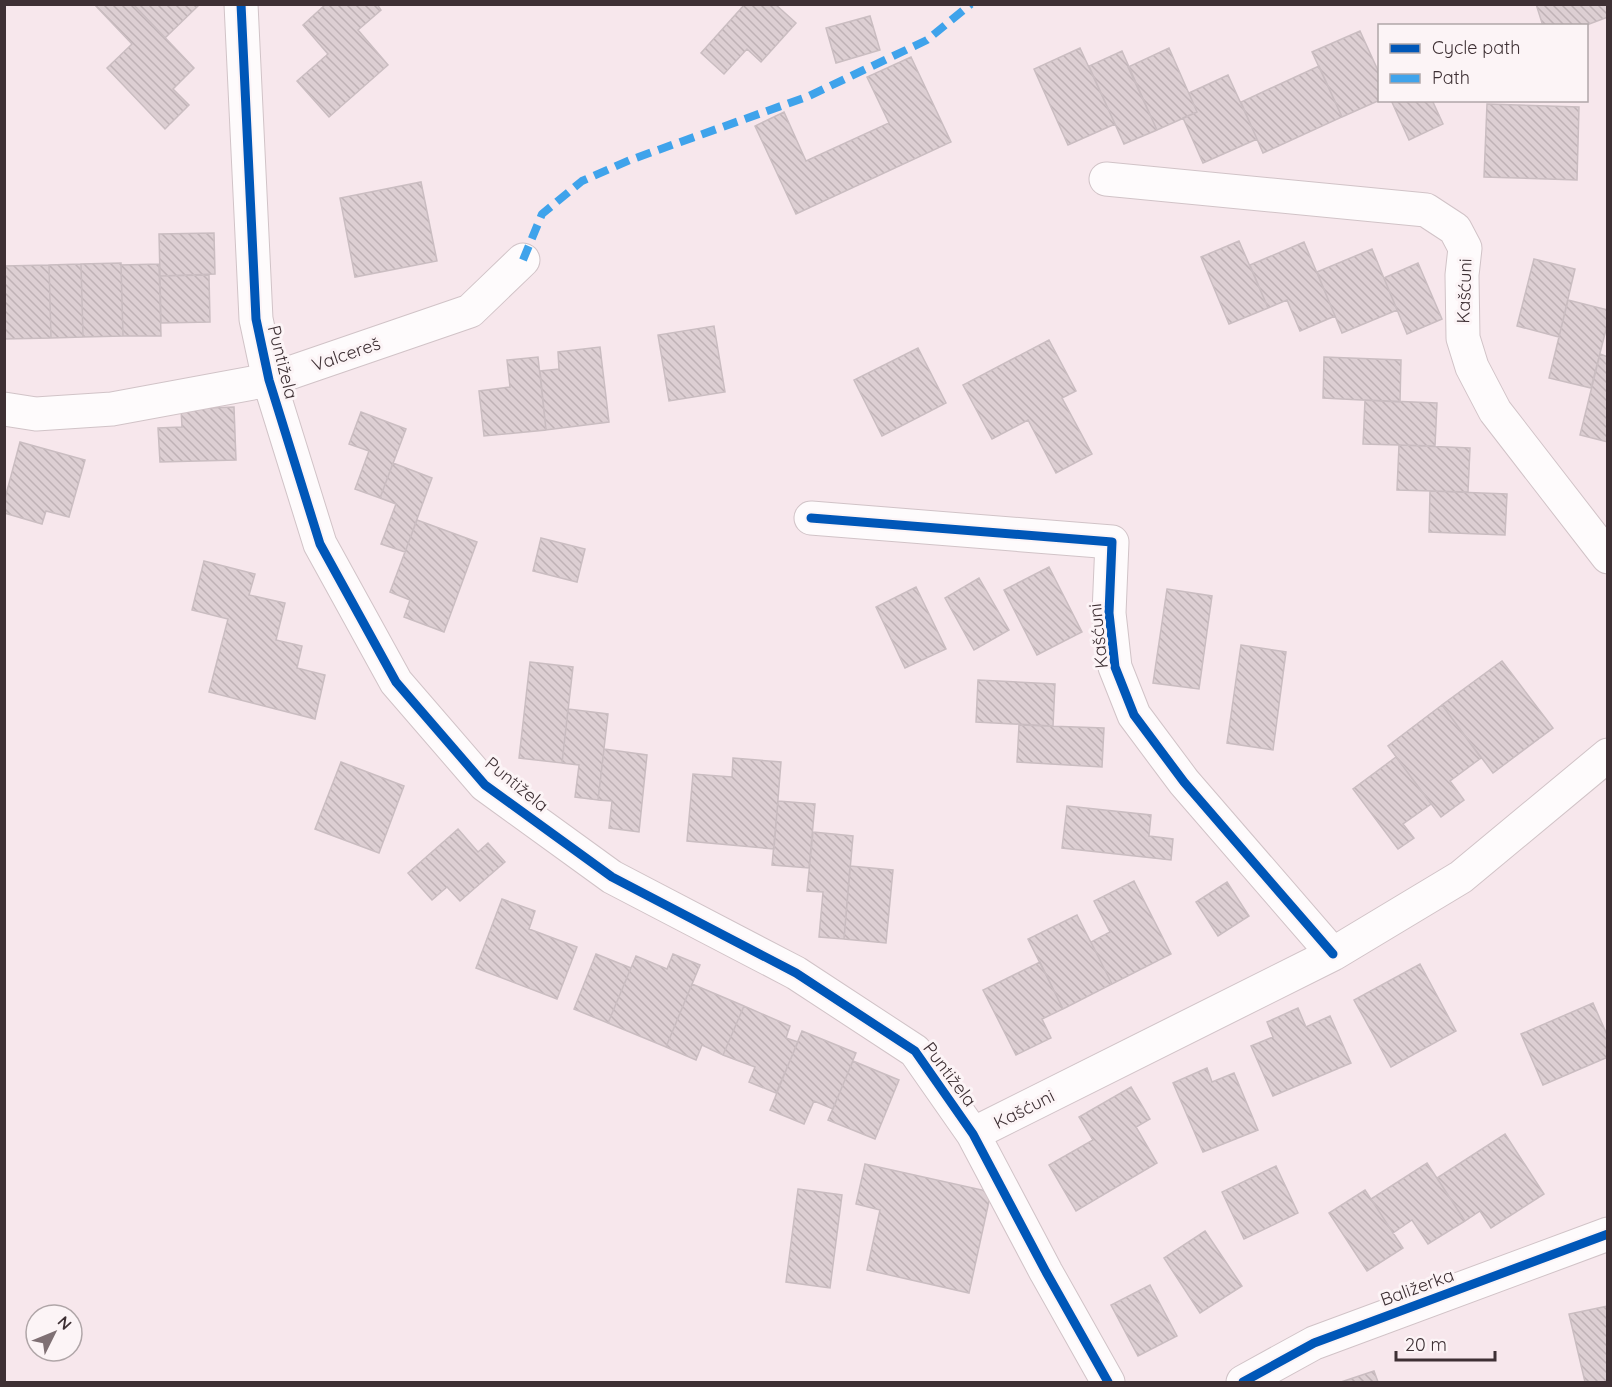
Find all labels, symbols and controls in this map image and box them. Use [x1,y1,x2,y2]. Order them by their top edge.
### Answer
legend [1378,24,1588,102]
text: Cycle path [1432,36,1520,59]
text: Path [1432,66,1470,89]
street label: Kašćuni [1451,258,1477,324]
street label: Puntižela [263,323,303,401]
street label: Valcereš [309,332,383,376]
street label: Kašćuni [1083,602,1113,670]
street label: Puntižela [481,751,553,817]
street label: Puntižela [918,1037,982,1111]
street label: Kašćuni [990,1084,1058,1134]
street label: Baližerka [1377,1263,1457,1311]
north arrow [24,1303,84,1363]
text: N [54,1312,76,1334]
scale bar [1396,1324,1495,1362]
text: 20 m [1405,1333,1447,1356]

